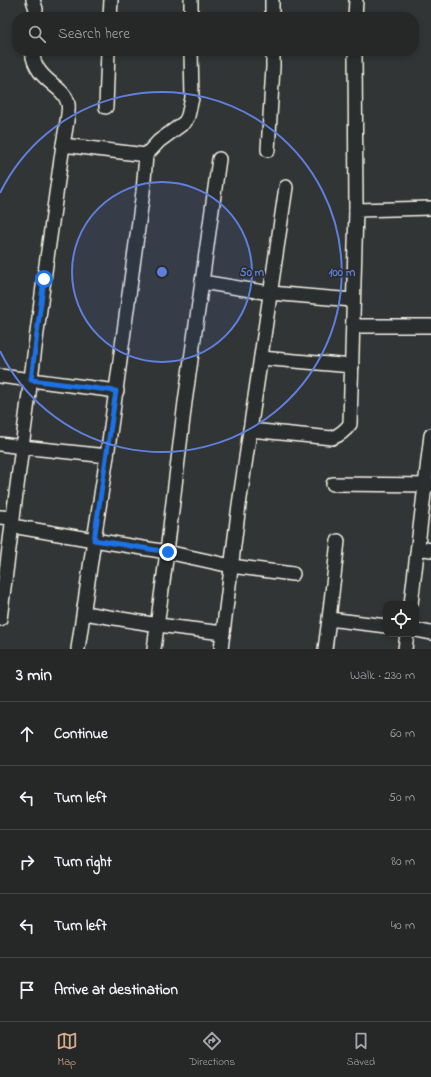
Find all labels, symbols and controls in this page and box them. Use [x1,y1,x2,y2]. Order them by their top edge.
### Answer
search box [12,12,419,56]
icon: search [26,23,48,45]
text: Search here [58,23,130,45]
text: 50 m [240,264,265,282]
text: 100 m [329,264,356,282]
centre of rings [155,265,169,279]
route start [35,270,53,288]
route end [159,543,177,561]
map controls [383,601,419,637]
button: locate [383,601,419,637]
text: 3 min [16,663,52,688]
text: Walk · 230 m [350,666,415,685]
icon: ahead [16,723,38,745]
text: Continue [54,723,108,745]
text: 60 m [390,724,415,743]
icon: left [16,787,38,809]
text: Turn left [54,787,107,809]
text: 50 m [389,788,415,807]
icon: right [16,851,38,873]
text: Turn right [54,851,112,873]
text: 80 m [391,852,415,871]
icon: left [16,915,38,937]
text: Turn left [54,915,107,937]
text: 40 m [391,916,415,935]
icon: arrive [16,979,38,1001]
text: Arrive at destination [54,979,178,1001]
tab: Map [56,1030,78,1070]
tab: Directions [189,1030,235,1070]
tab: Saved [347,1030,375,1070]

